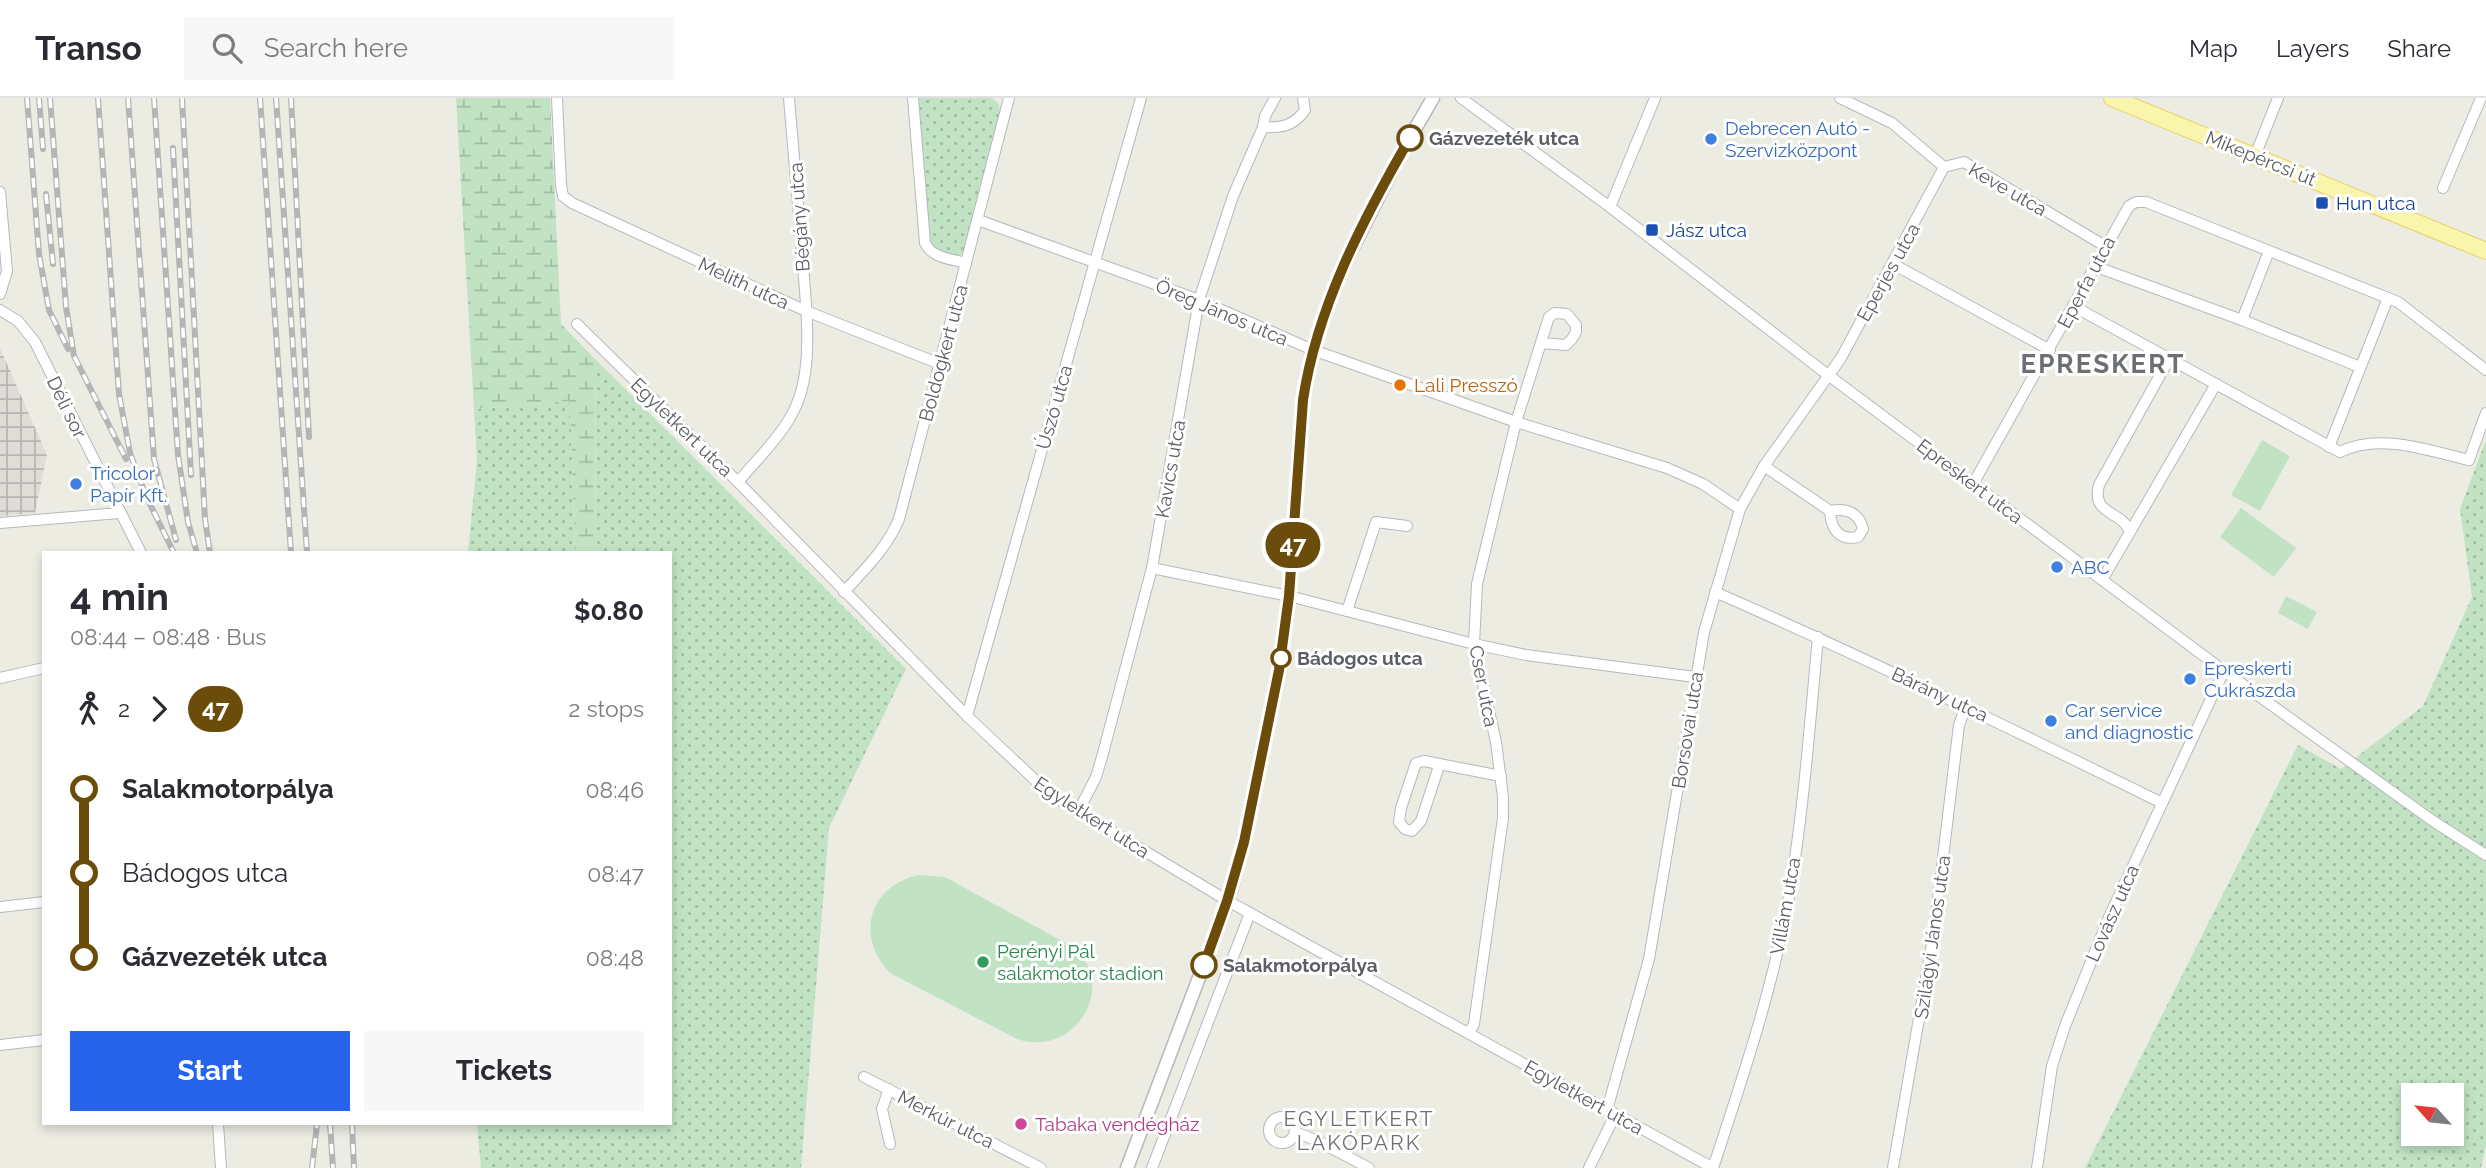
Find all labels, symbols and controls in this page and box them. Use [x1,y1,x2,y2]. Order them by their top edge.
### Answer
search box [184,17,674,80]
text: Transo [35,29,142,68]
icon: search [208,29,246,67]
text: Search here [264,33,408,63]
text: Map [2189,34,2238,63]
text: Layers [2276,34,2349,63]
text: Share [2387,34,2451,63]
place label: Debrecen Autó - Szervizközpont [1725,117,1870,161]
marker: Gázvezeték utca [1397,125,1423,151]
street label: Mikepércsi út [2203,126,2320,190]
place label: Gázvezeték utca [1429,127,1579,149]
marker: Debrecen Autó - Szervizközpont [1703,131,1719,147]
street label: Keve utca [1965,158,2051,220]
street label: Bégány utca [784,162,814,272]
place label: Hun utca [2336,192,2416,214]
marker: Hun utca [2314,195,2330,211]
place label: Jász utca [1666,219,1747,241]
street label: Eperjes utca [1852,219,1924,325]
marker: Jász utca [1644,222,1660,238]
street label: Eperfa utca [2053,232,2119,332]
street label: Melith utca [695,252,793,314]
street label: Öreg János utca [1152,274,1292,350]
street label: Boldogkert utca [914,282,972,424]
district label: EPRESKERT [2021,349,2185,379]
street label: Úszó utca [1031,362,1077,452]
street label: Déli sor [43,372,92,442]
street label: Egyletkert utca [627,373,737,481]
place label: Lali Presszó [1414,374,1518,396]
marker: Lali Presszó [1392,377,1408,393]
street label: Kavics utca [1151,418,1189,520]
street label: Epreskert utca [1913,434,2027,528]
place label: Tricolor Papír Kft. [90,462,167,506]
marker: Tricolor Papír Kft. [68,476,84,492]
line badge: 47 [1262,522,1324,568]
text: 47 [1279,530,1307,559]
place label: ABC [2071,556,2110,578]
marker: ABC [2049,559,2065,575]
text: 4 min [70,574,169,619]
text: $0.80 [574,596,644,626]
text: 08:44 – 08:48 · Bus [70,623,266,650]
street label: Cser utca [1465,643,1503,729]
place label: Bádogos utca [1297,647,1423,669]
marker: Bádogos utca [1271,648,1291,668]
place label: Epreskerti Cukrászda [2204,657,2296,701]
street label: Bárány utca [1888,662,1992,726]
street label: Borsovai utca [1667,670,1707,790]
marker: Epreskerti Cukrászda [2182,671,2198,687]
icon: walk [70,690,108,728]
icon: forward [140,690,178,728]
text: 47 [202,694,229,723]
text: 2 [118,695,130,722]
text: 2 stops [569,695,644,722]
place label: Car service and diagnostic [2065,699,2194,743]
marker: Car service and diagnostic [2043,713,2059,729]
street label: Egyletkert utca [1030,772,1154,862]
text: Salakmotorpálya [122,774,334,804]
text: 08:46 [586,776,644,803]
street label: Szilágyi János utca [1910,854,1954,1020]
street label: Villám utca [1766,856,1804,956]
text: Bádogos utca [122,858,288,888]
text: 08:47 [587,860,644,887]
street label: Lovász utca [2081,861,2143,965]
place label: Perényi Pál salakmotor stadion [997,940,1164,984]
text: Gázvezeték utca [122,942,327,972]
text: 08:48 [586,944,644,971]
marker: Salakmotorpálya [1191,952,1217,978]
marker: Perényi Pál salakmotor stadion [975,954,991,970]
place label: Salakmotorpálya [1223,954,1378,976]
button: Start [70,1031,350,1111]
button: Tickets [364,1031,644,1111]
street label: Egyletkert utca [1521,1055,1647,1139]
north arrow [2401,1083,2464,1146]
map controls [2401,1083,2464,1146]
street label: Merkúr utca [894,1085,998,1153]
district label: EGYLETKERT LAKÓPARK [1284,1106,1435,1155]
place label: Tabaka vendégház [1035,1113,1199,1135]
marker: Tabaka vendégház [1013,1116,1029,1132]

